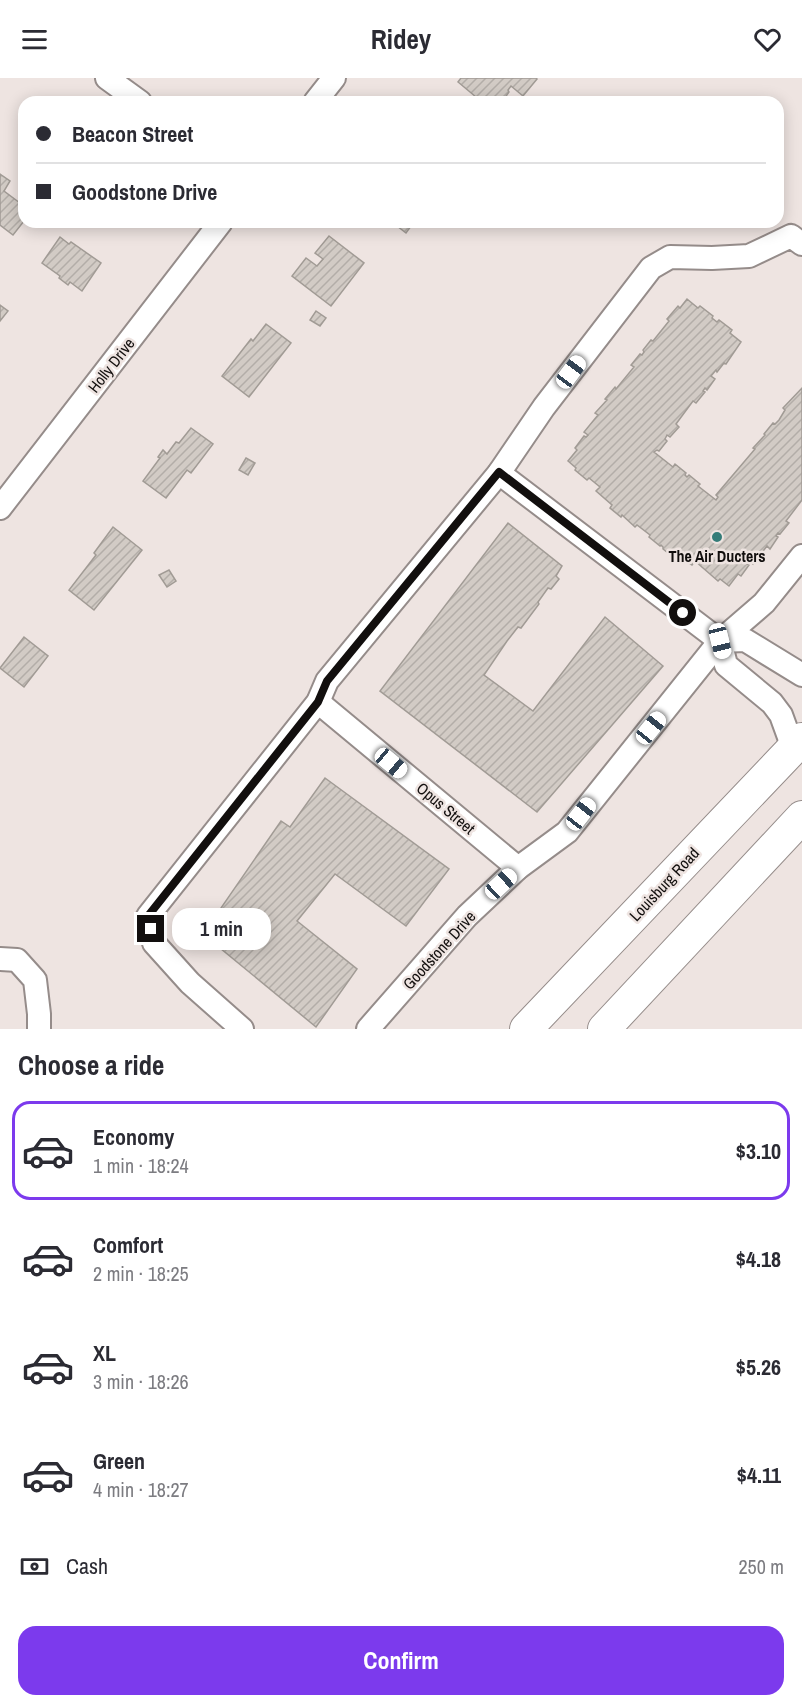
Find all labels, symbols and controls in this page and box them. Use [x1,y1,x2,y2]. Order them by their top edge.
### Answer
text: Ridey [371,21,431,57]
icon: menu [18,23,51,56]
icon: heart [751,23,784,56]
text: Beacon Street [72,119,193,149]
text: Goodstone Drive [72,177,217,207]
street label: Holly Drive [83,333,139,397]
car [553,352,589,392]
marker: The Air Ducters [710,530,724,544]
place label: The Air Ducters [668,545,766,567]
route start [669,599,696,626]
car [707,621,733,661]
car [633,708,669,748]
car [371,745,411,781]
street label: Opus Street [412,777,480,839]
car [563,794,599,834]
street label: Louisburg Road [624,842,704,926]
car [482,865,520,903]
street label: Goodstone Drive [398,906,480,994]
callout: 1 min [172,908,271,950]
route end [137,915,164,942]
text: 1 min [200,915,243,942]
text: Choose a ride [18,1047,164,1083]
text: Economy [93,1122,174,1152]
icon: car [21,1124,75,1178]
text: $3.10 [736,1136,781,1166]
text: 1 min · 18:24 [93,1152,189,1179]
text: Comfort [93,1230,163,1260]
icon: car [21,1232,75,1286]
text: $4.18 [736,1244,781,1274]
text: 2 min · 18:25 [93,1260,189,1287]
text: XL [93,1338,116,1368]
icon: car [21,1340,75,1394]
text: $5.26 [736,1352,781,1382]
text: 3 min · 18:26 [93,1368,189,1395]
text: Green [93,1446,145,1476]
icon: car [21,1448,75,1502]
text: $4.11 [737,1460,781,1490]
text: 4 min · 18:27 [93,1476,189,1503]
icon: cash [18,1550,51,1583]
text: Cash [66,1551,108,1581]
text: 250 m [738,1553,784,1580]
button: Confirm [18,1626,784,1695]

